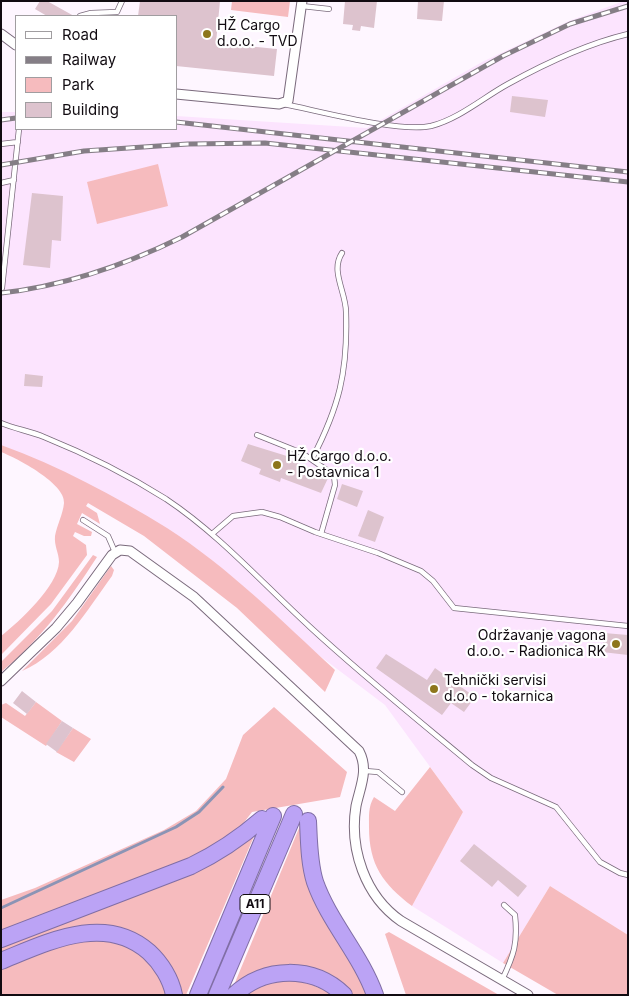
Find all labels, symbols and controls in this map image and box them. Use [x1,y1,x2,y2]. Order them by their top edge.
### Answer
legend [15,15,178,130]
place label: HŽ Cargo d.o.o. - TVD [217,18,298,50]
text: Road [62,25,98,44]
marker: HŽ Cargo d.o.o. - TVD [201,28,213,40]
text: Railway [62,50,116,69]
text: Park [62,75,94,94]
text: Building [62,100,119,119]
place label: HŽ Cargo d.o.o. - Postavnica 1 [287,449,392,482]
marker: HŽ Cargo d.o.o. - Postavnica 1 [271,459,283,471]
place label: Održavanje vagona d.o.o. - Radionica RK [467,628,606,660]
marker: Održavanje vagona d.o.o. - Radionica RK [610,638,622,650]
place label: Tehnički servisi d.o.o - tokarnica [444,673,553,706]
marker: Tehnički servisi d.o.o - tokarnica [428,683,440,695]
road number: A11 [240,894,270,914]

